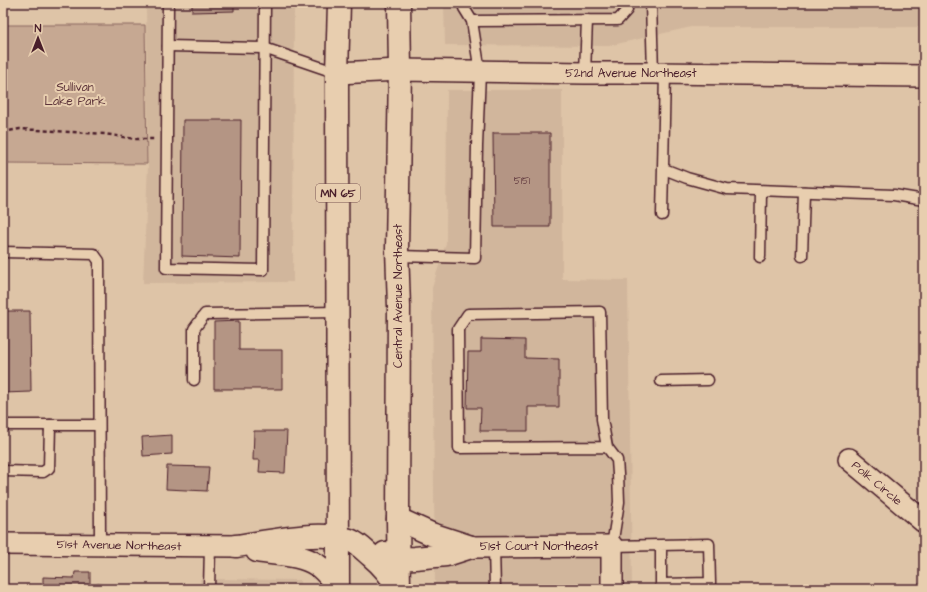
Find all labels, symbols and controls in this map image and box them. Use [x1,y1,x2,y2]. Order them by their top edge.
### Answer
north arrow [18,18,58,58]
text: N [35,21,42,36]
street label: 52nd Avenue Northeast [565,65,697,82]
park label: Sullivan Lake Park [45,79,106,110]
house number: 5151 [514,174,531,188]
road number: MN 65 [316,184,360,202]
street label: Central Avenue Northeast [390,224,407,368]
street label: Polk Circle [848,457,906,510]
street label: 51st Avenue Northeast [57,536,182,555]
street label: 51st Court Northeast [480,538,598,555]

